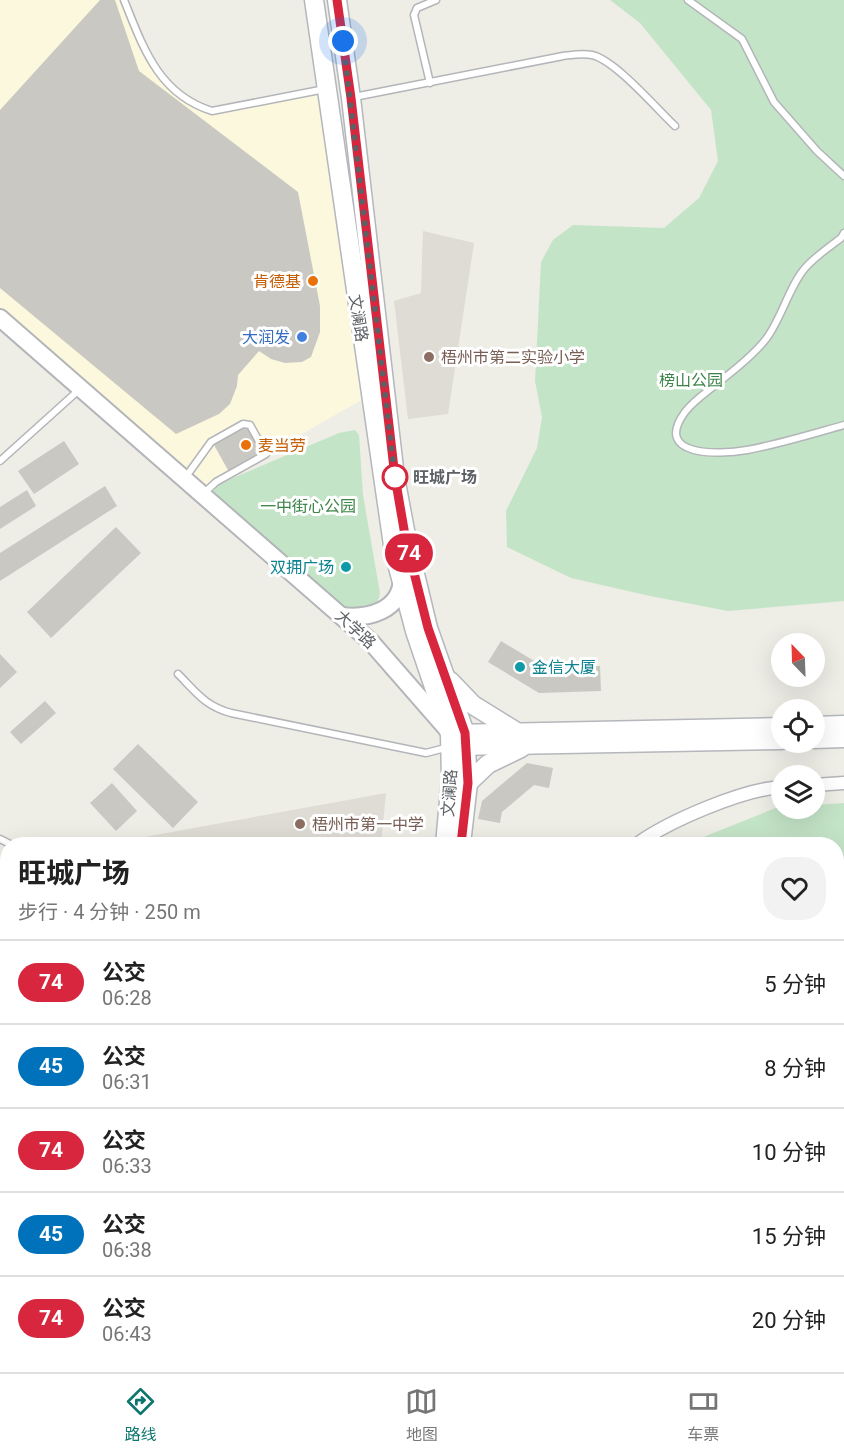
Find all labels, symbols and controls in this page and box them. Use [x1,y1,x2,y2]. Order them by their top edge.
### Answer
your location [328,26,358,56]
place label: 肯德基 [253,272,301,291]
marker: 肯德基 [306,274,320,288]
street label: 文澜路 [345,293,372,343]
place label: 大润发 [242,328,290,347]
marker: 大润发 [295,330,309,344]
place label: 梧州市第二实验小学 [441,348,585,367]
marker: 梧州市第二实验小学 [422,350,436,364]
park label: 榜山公园 [659,371,723,390]
place label: 麦当劳 [258,436,306,455]
marker: 麦当劳 [239,438,253,452]
marker: 旺城广场 [382,464,408,490]
place label: 旺城广场 [413,468,477,487]
park label: 一中街心公园 [260,497,356,516]
line badge: 74 [382,534,436,572]
text: 74 [397,541,421,565]
place label: 双拥广场 [270,558,334,577]
marker: 双拥广场 [339,560,353,574]
street label: 大学路 [332,606,380,653]
north arrow [771,633,825,687]
map controls [771,633,825,819]
place label: 金信大厦 [532,658,596,677]
marker: 金信大厦 [513,660,527,674]
button: locate [771,699,825,753]
button: layers [771,765,825,819]
street label: 文澜路 [438,768,461,818]
place label: 梧州市第一中学 [312,815,424,834]
marker: 梧州市第一中学 [293,817,307,831]
text: 旺城广场 [18,857,130,890]
button: heart [763,857,826,920]
text: 步行 · 4 分钟 · 250 m [18,900,201,924]
text: 公交 [102,960,146,985]
text: 74 [39,970,63,994]
text: 5 分钟 [764,972,826,997]
text: 06:28 [102,986,152,1010]
text: 公交 [102,1044,146,1069]
text: 45 [39,1054,63,1078]
text: 8 分钟 [764,1056,826,1081]
text: 06:31 [102,1070,152,1094]
text: 公交 [102,1128,146,1153]
text: 74 [39,1138,63,1162]
text: 10 分钟 [752,1140,826,1165]
text: 06:33 [102,1154,152,1178]
text: 公交 [102,1212,146,1237]
text: 45 [39,1222,63,1246]
text: 15 分钟 [752,1224,826,1249]
text: 06:38 [102,1238,152,1262]
text: 公交 [102,1296,146,1321]
text: 74 [39,1306,63,1330]
text: 20 分钟 [752,1308,826,1333]
text: 06:43 [102,1322,152,1346]
tab: 路线 [124,1385,157,1445]
tab: 地图 [405,1385,438,1445]
tab: 车票 [687,1385,720,1445]

